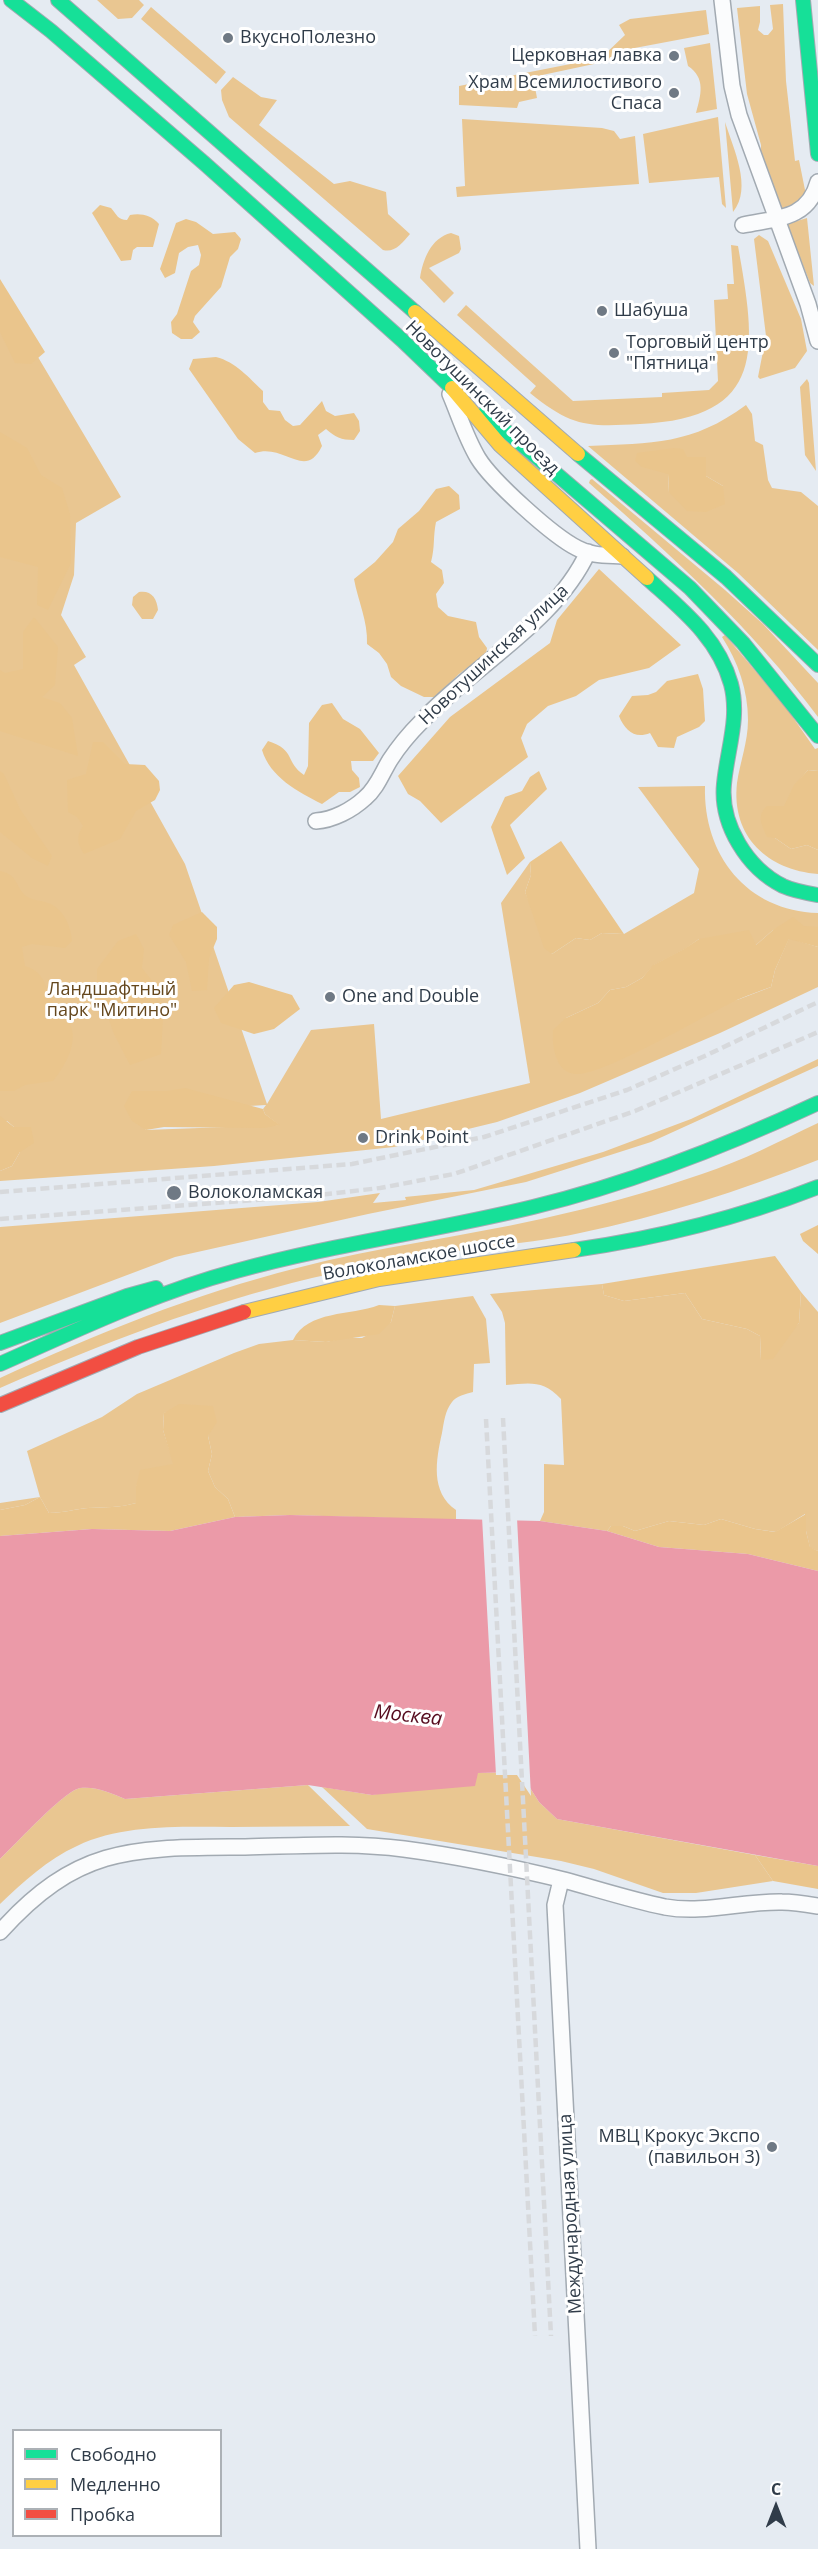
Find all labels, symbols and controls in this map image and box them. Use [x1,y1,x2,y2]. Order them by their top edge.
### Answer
place label: ВкусноПолезно [240,27,376,49]
marker: ВкусноПолезно [221,31,235,45]
place label: Церковная лавка [511,45,662,67]
marker: Церковная лавка [667,49,681,63]
place label: Храм Всемилостивого Спаса [468,72,662,115]
marker: Храм Всемилостивого Спаса [667,86,681,100]
place label: Шабуша [614,300,688,322]
marker: Шабуша [595,304,609,318]
street label: Новотушинский проезд [400,316,564,480]
place label: Торговый центр "Пятница" [626,332,769,374]
marker: Торговый центр "Пятница" [607,346,621,360]
street label: Новотушинская улица [415,580,573,730]
park label: Ландшафтный парк "Митино" [47,979,177,1022]
place label: One and Double [342,986,479,1008]
marker: One and Double [323,990,337,1004]
place label: Drink Point [375,1127,469,1149]
marker: Drink Point [356,1131,370,1145]
place label: Волоколамская [188,1182,323,1204]
marker: Волоколамская [165,1184,183,1202]
street label: Волоколамское шоссе [321,1230,517,1286]
water label: Москва [373,1700,443,1732]
street label: Международная улица [555,2113,587,2315]
place label: МВЦ Крокус Экспо (павильон 3) [599,2126,760,2168]
marker: МВЦ Крокус Экспо (павильон 3) [765,2140,779,2154]
legend [12,2429,222,2537]
text: Свободно [70,2442,157,2466]
text: Медленно [70,2472,161,2496]
north arrow [746,2477,806,2537]
text: С [771,2478,781,2500]
text: Пробка [70,2502,135,2526]

